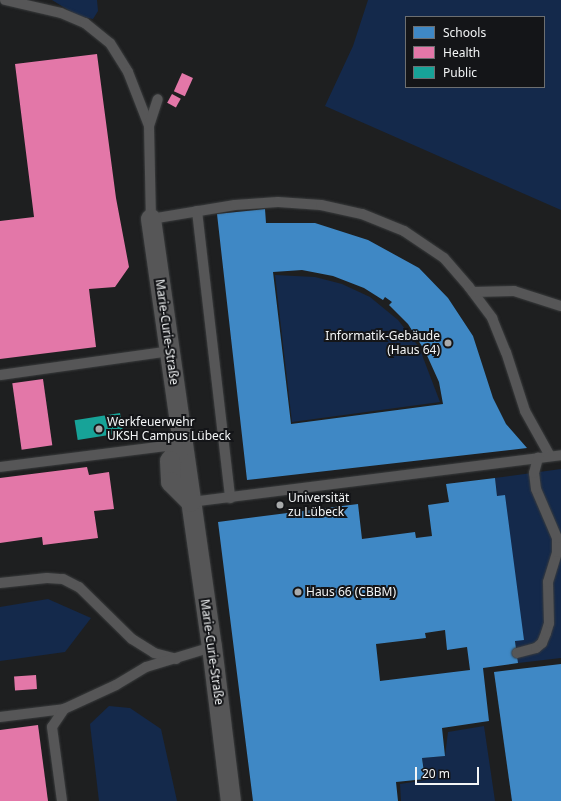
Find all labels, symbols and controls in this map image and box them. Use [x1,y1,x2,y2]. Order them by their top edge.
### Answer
legend [405,16,545,88]
text: Schools [443,24,486,41]
text: Health [443,44,480,61]
text: Public [443,64,477,81]
street label: Marie-Curie-Straße [152,278,182,386]
place label: Informatik-Gebäude (Haus 64) [325,329,440,357]
marker: Informatik-Gebäude (Haus 64) [443,338,453,348]
place label: Werkfeuerwehr UKSH Campus Lübeck [107,415,231,443]
marker: Werkfeuerwehr UKSH Campus Lübeck [94,424,104,434]
place label: Universität zu Lübeck [288,491,349,519]
marker: Universität zu Lübeck [275,500,285,510]
place label: Haus 66 (CBBM) [306,585,396,599]
marker: Haus 66 (CBBM) [293,587,303,597]
street label: Marie-Curie-Straße [197,598,227,706]
scale bar [417,759,481,785]
text: 20 m [422,765,450,782]

